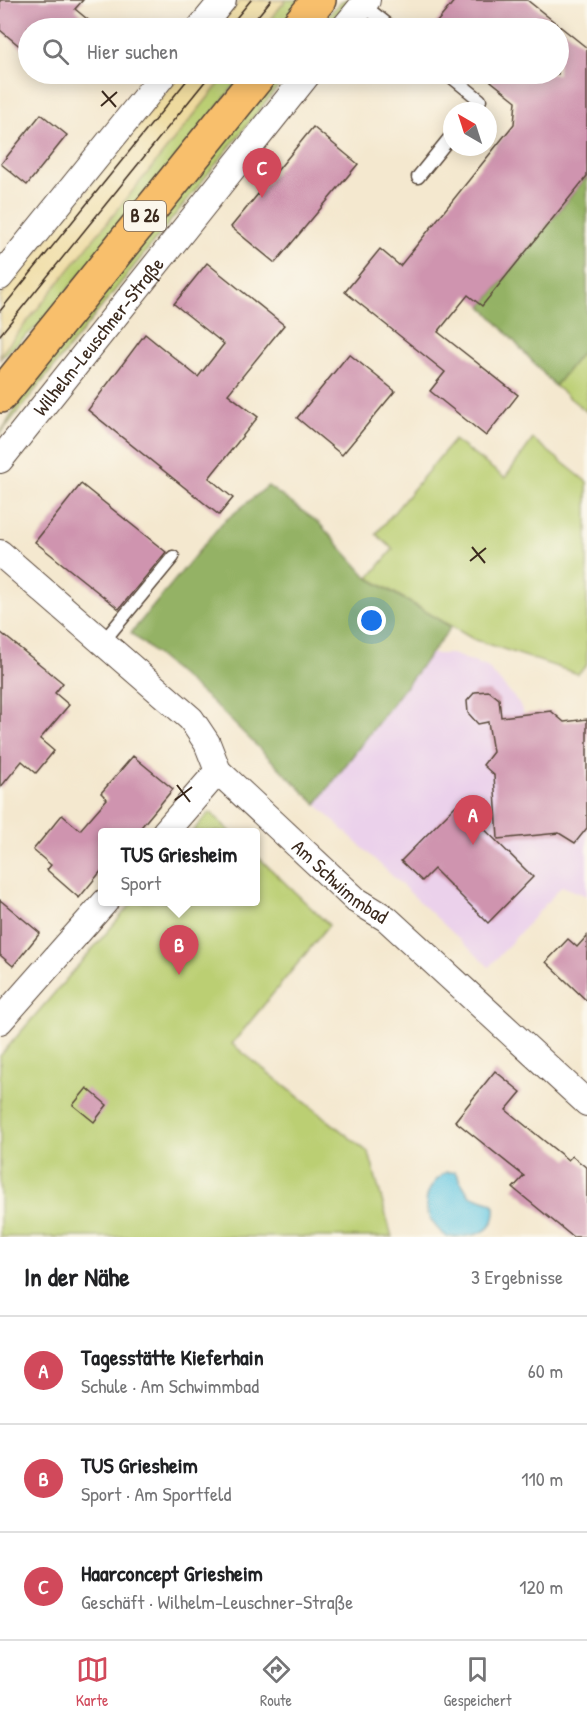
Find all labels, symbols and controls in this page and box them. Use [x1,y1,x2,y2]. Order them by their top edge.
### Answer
search box [18,18,569,84]
icon: search [39,35,72,68]
text: Hier suchen [87,36,178,66]
north arrow [443,102,497,156]
pin: C [242,148,282,198]
road number: B 26 [124,201,166,231]
street label: Wilhelm-Leuschner-Straße [27,251,170,421]
your location [357,606,386,635]
pin: A [454,796,492,845]
popup [98,828,260,906]
street label: Am Schwimmbad [286,833,394,930]
text: TUS Griesheim [121,839,237,869]
text: Sport [121,869,161,896]
pin: B [160,926,198,975]
text: In der Nähe [24,1259,130,1294]
text: 3 Ergebnisse [471,1263,563,1290]
text: Tagesstätte Kieferhain [81,1342,264,1372]
text: A [39,1357,48,1384]
text: 60 m [528,1357,563,1384]
text: Schule · Am Schwimmbad [81,1372,259,1399]
text: TUS Griesheim [81,1450,198,1480]
text: B [38,1465,49,1492]
text: 110 m [521,1465,563,1492]
text: Sport · Am Sportfeld [81,1480,231,1507]
text: Haarconcept Griesheim [81,1558,263,1588]
text: C [38,1573,49,1600]
text: 120 m [519,1573,563,1600]
text: Geschäft · Wilhelm-Leuschner-Straße [81,1588,353,1615]
tab: Karte [76,1653,109,1711]
tab: Route [260,1653,293,1711]
tab: Gespeichert [444,1653,511,1711]

